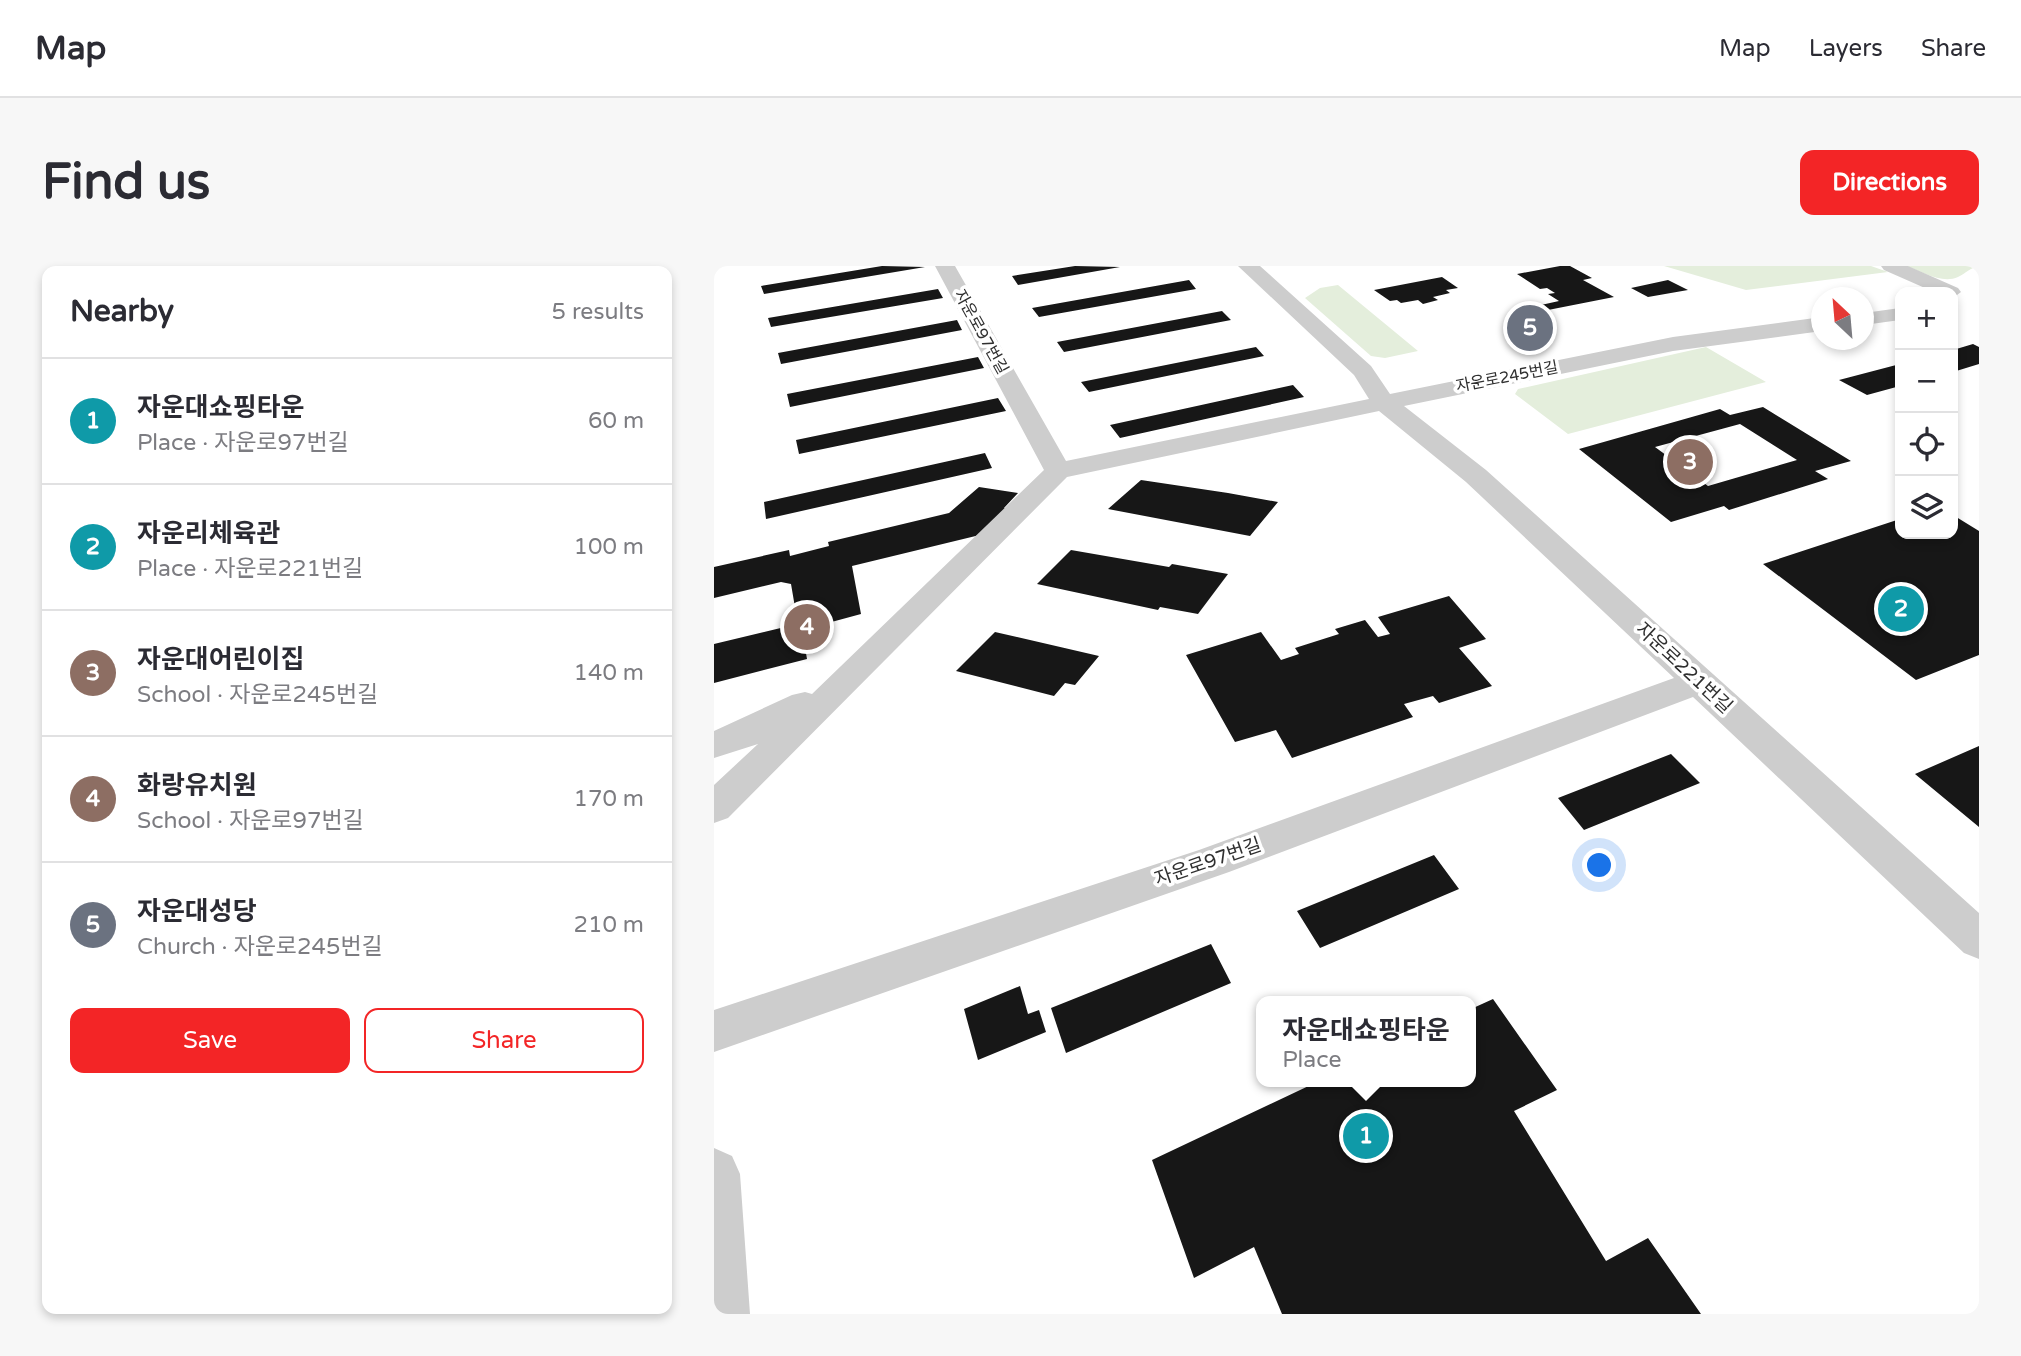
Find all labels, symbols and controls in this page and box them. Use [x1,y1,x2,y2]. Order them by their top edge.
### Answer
text: Map [35,29,106,68]
text: Map [1719,34,1771,63]
text: Layers [1809,34,1883,63]
text: Share [1921,34,1986,63]
button: Directions [1800,150,1979,215]
text: Find us [42,153,210,212]
street label: 자운로97번길 [950,286,1012,378]
north arrow [1811,287,1874,350]
map controls [1895,287,1958,539]
button: + [1895,287,1958,350]
text: Nearby [70,293,174,330]
text: 5 results [551,298,644,326]
pin: 5 [1507,302,1553,354]
button: − [1895,350,1958,413]
street label: 자운로245번길 [1454,357,1560,397]
text: 자운대쇼핑타운 [137,392,304,423]
text: 1 [86,407,100,435]
text: 60 m [588,407,644,435]
button: locate [1895,413,1958,476]
text: Place · 자운로97번길 [137,429,349,457]
pin: 3 [1667,436,1713,488]
button: layers [1895,476,1958,539]
text: 자운리체육관 [137,518,281,549]
text: 2 [86,533,100,561]
text: 100 m [574,533,644,561]
text: Place · 자운로221번길 [137,555,363,583]
pin: 2 [1878,583,1924,635]
pin: 4 [784,601,830,653]
street label: 자운로221번길 [1631,618,1737,718]
text: 자운대어린이집 [137,644,304,675]
text: 3 [86,659,100,687]
text: 140 m [574,659,644,687]
text: School · 자운로245번길 [137,681,378,709]
text: 화랑유치원 [137,770,257,801]
text: 4 [86,785,100,813]
text: 170 m [574,785,644,813]
text: School · 자운로97번길 [137,807,364,835]
street label: 자운로97번길 [1152,833,1264,891]
your location [1582,848,1616,882]
text: 자운대성당 [137,896,257,927]
text: 5 [86,911,100,939]
text: 210 m [574,911,644,939]
text: Church · 자운로245번길 [137,933,383,961]
popup [1256,996,1476,1087]
button: Save [70,1008,350,1073]
button: Share [364,1008,644,1073]
text: 자운대쇼핑타운 [1282,1015,1450,1046]
text: Place [1282,1046,1341,1074]
pin: 1 [1343,1110,1389,1162]

